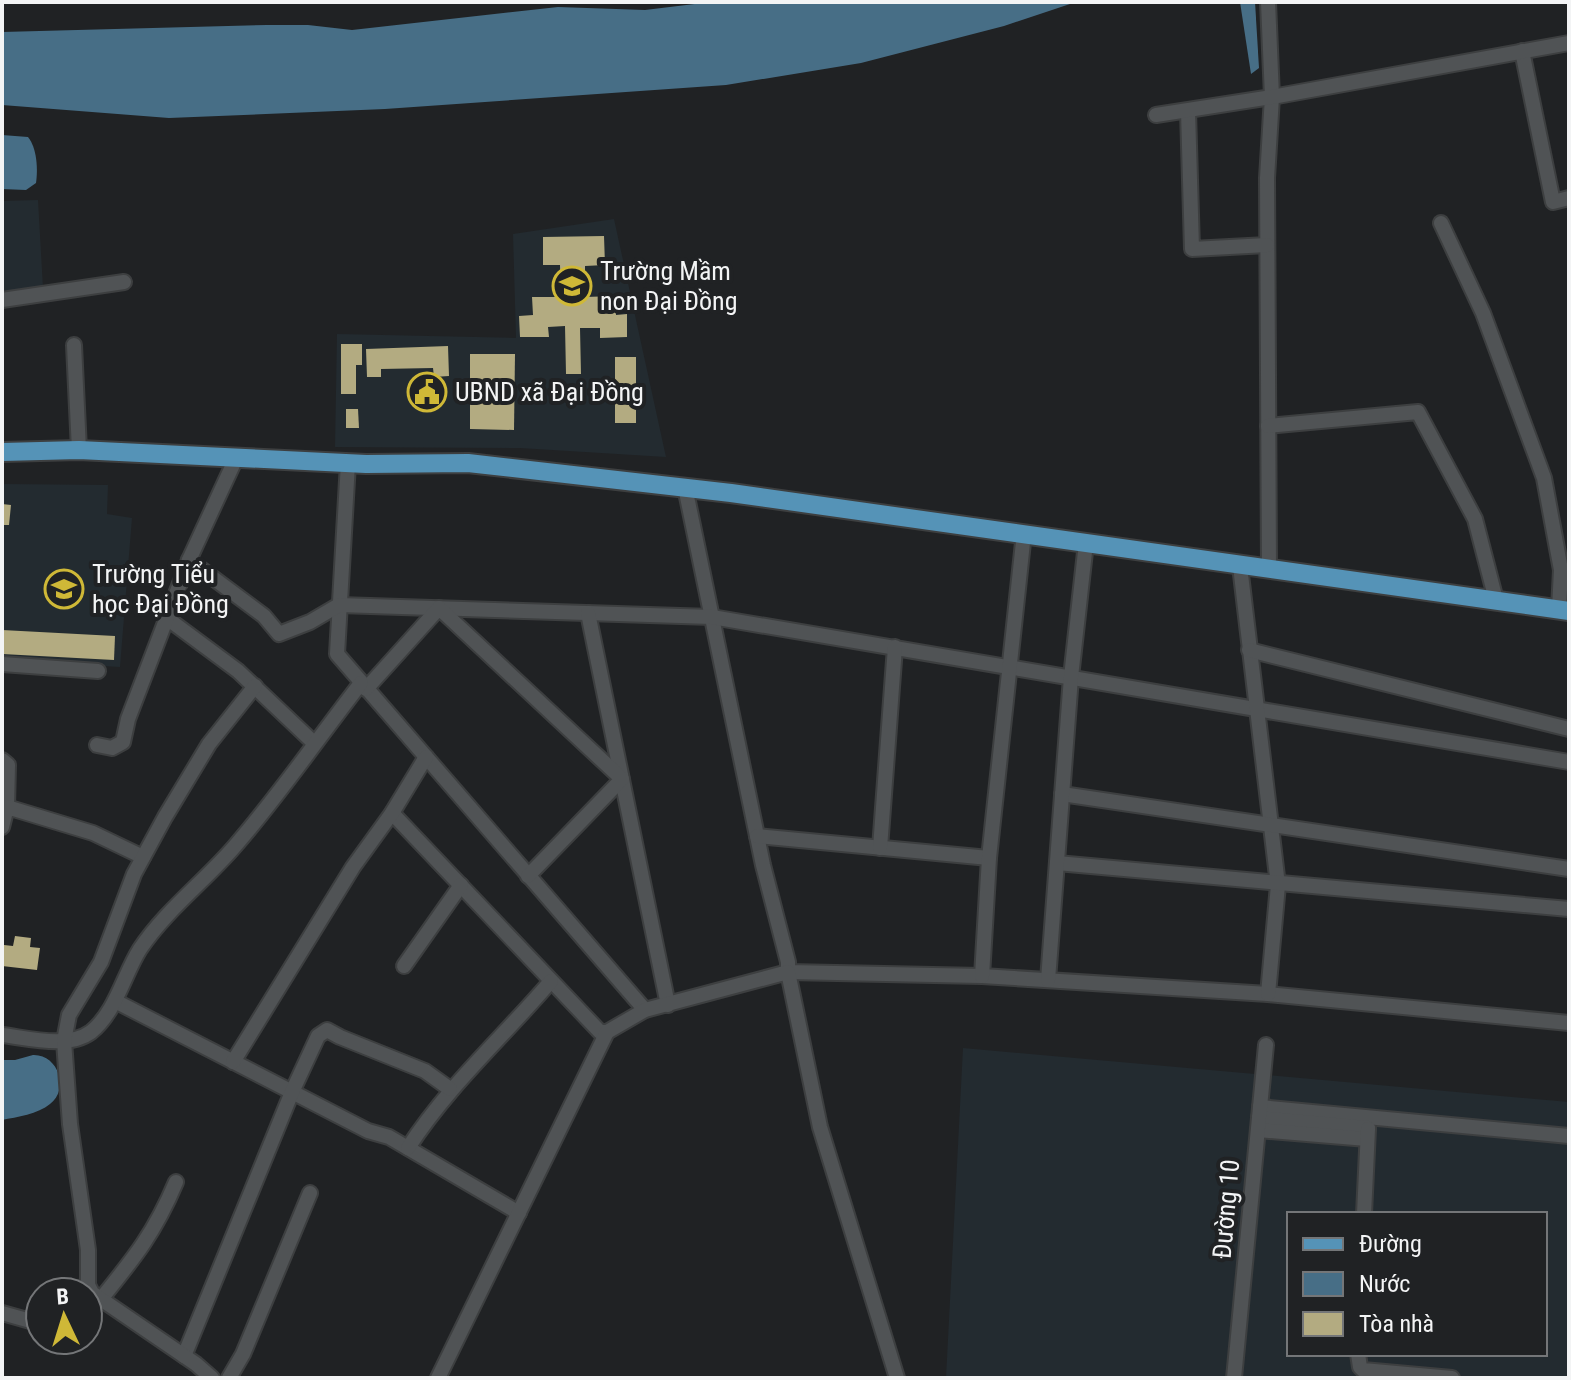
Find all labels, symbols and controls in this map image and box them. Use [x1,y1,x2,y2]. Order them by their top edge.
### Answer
place label: Trường Mầm non Đại Đồng [600,256,738,316]
school or university icon: Trường Mầm non Đại Đồng [551,265,593,307]
public building icon: UBND xã Đại Đồng [406,371,448,413]
place label: UBND xã Đại Đồng [455,377,644,407]
place label: Trường Tiểu học Đại Đồng [92,559,229,619]
school or university icon: Trường Tiểu học Đại Đồng [43,568,85,610]
street label: Đường 10 [1207,1158,1245,1260]
legend [1287,1212,1547,1356]
text: Đường [1359,1230,1422,1258]
text: Nước [1359,1270,1410,1298]
north arrow [24,1276,104,1356]
text: B [56,1284,70,1309]
text: Tòa nhà [1359,1310,1434,1338]

